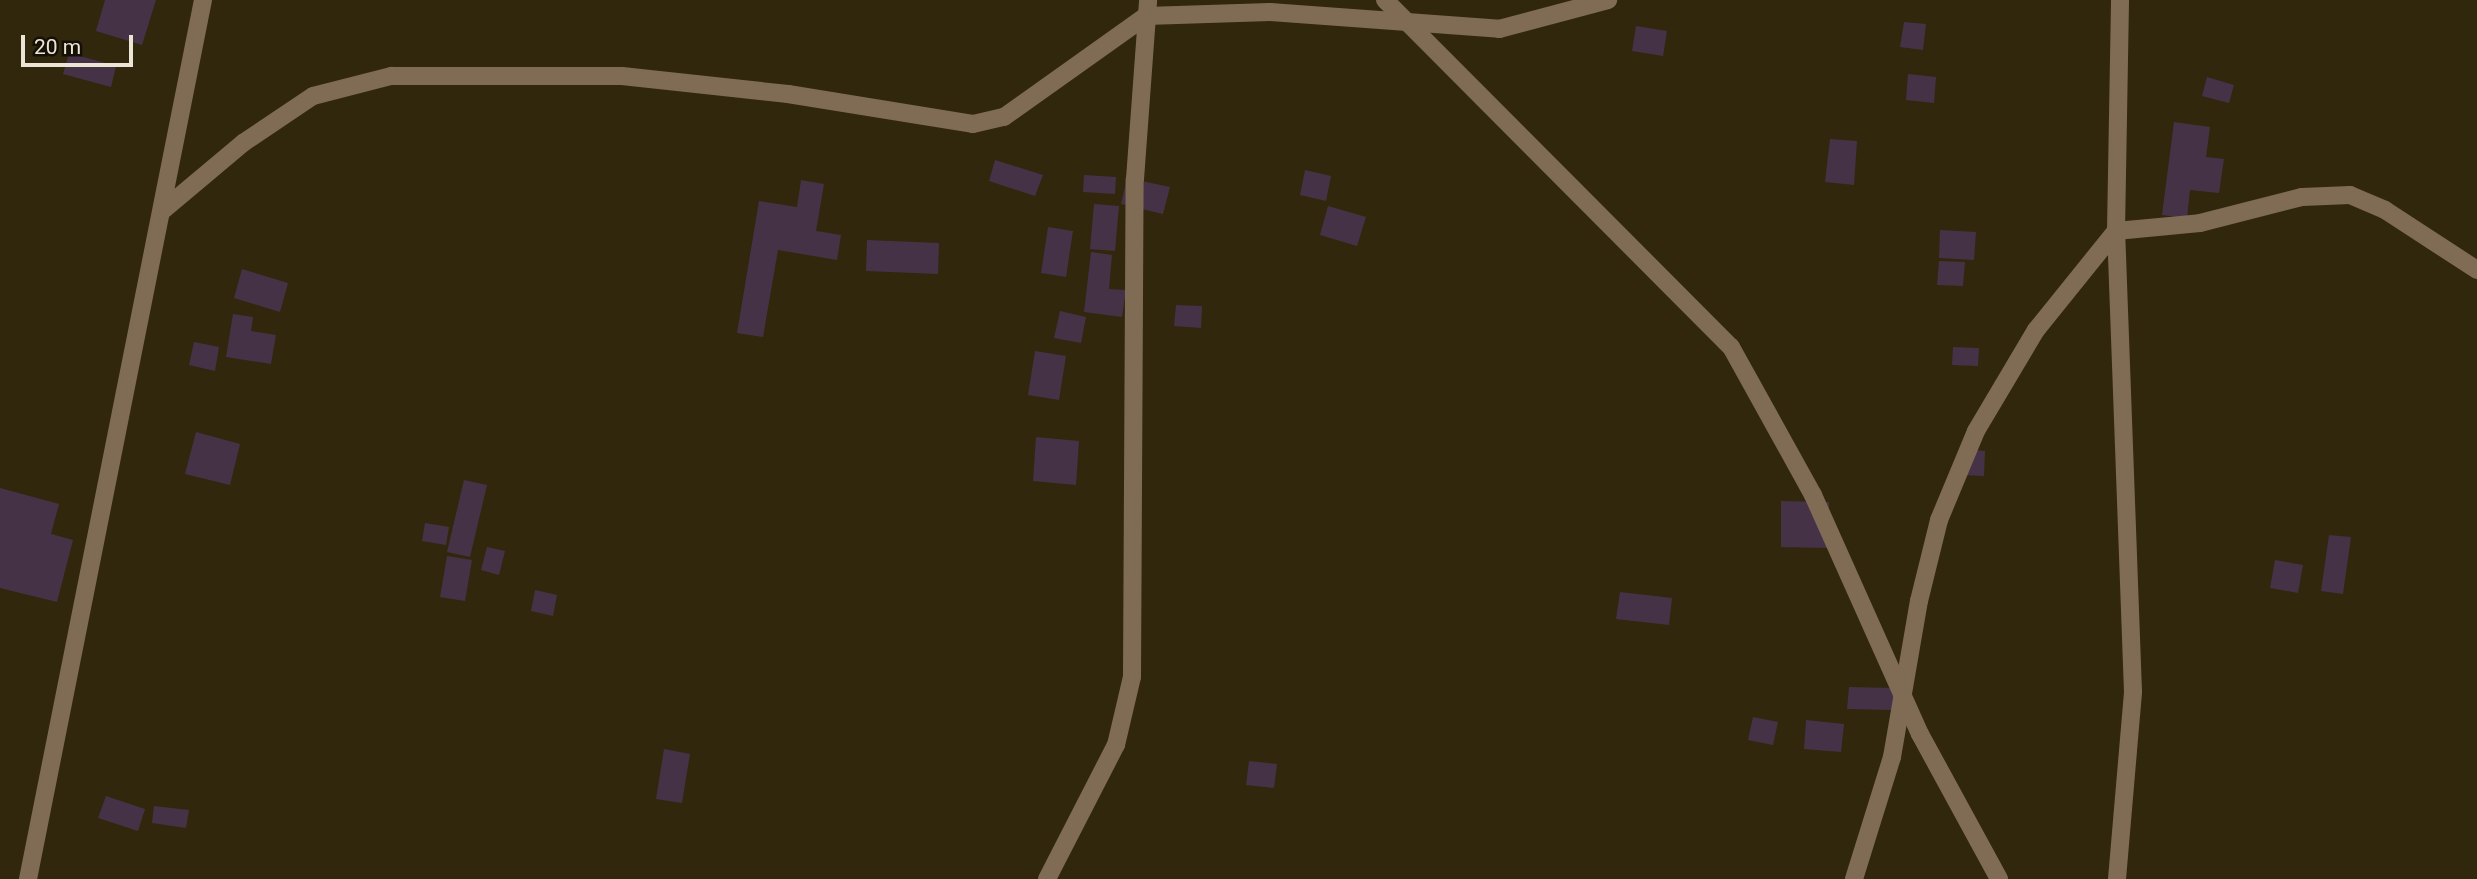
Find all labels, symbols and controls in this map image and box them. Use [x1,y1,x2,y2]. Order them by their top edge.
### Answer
scale bar [24,21,136,65]
text: 20 m [34,35,81,59]

